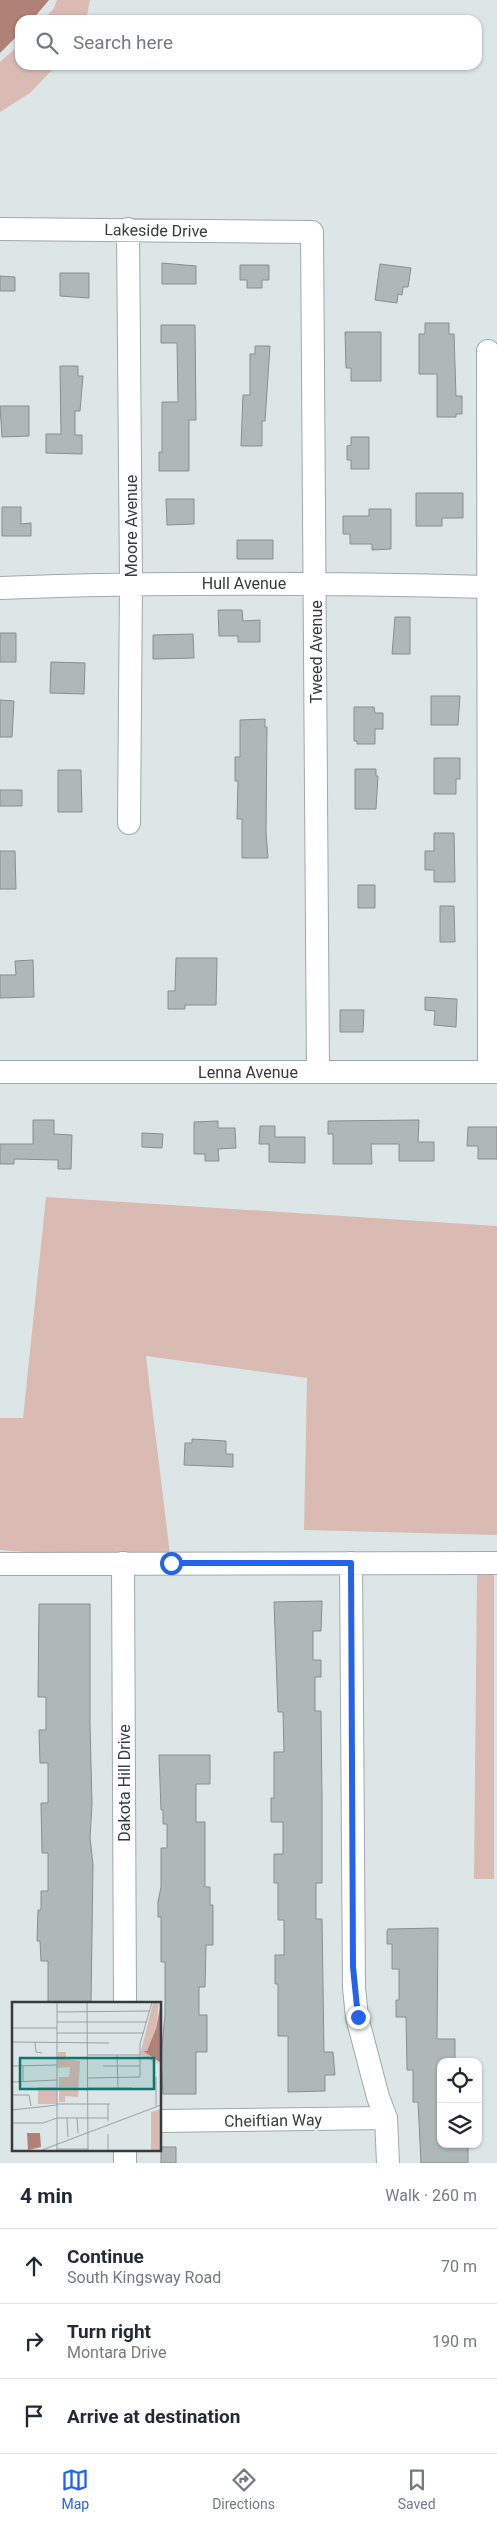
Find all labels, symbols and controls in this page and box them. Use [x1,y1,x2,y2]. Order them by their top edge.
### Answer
search box [15,15,482,70]
icon: search [33,29,61,57]
text: Search here [73,31,173,54]
street label: Lakeside Drive [104,220,208,241]
street label: Moore Avenue [122,475,141,577]
street label: Hull Avenue [202,574,286,593]
street label: Tweed Avenue [307,600,326,704]
street label: Lenna Avenue [198,1063,298,1082]
route start [160,1552,183,1575]
street label: Dakota Hill Drive [115,1724,134,1842]
inset map [12,2002,161,2150]
route end [347,2006,370,2029]
map controls [437,2058,482,2148]
button: locate [437,2058,482,2103]
button: layers [437,2103,482,2148]
street label: Cheiftian Way [224,2110,323,2131]
text: 4 min [20,2184,73,2208]
text: Walk · 260 m [385,2186,477,2205]
text: Continue [67,2245,144,2268]
icon: ahead [20,2252,48,2280]
text: 70 m [441,2257,477,2276]
text: South Kingsway Road [67,2268,221,2287]
text: Turn right [67,2320,151,2343]
icon: right [20,2327,48,2355]
text: 190 m [432,2332,477,2351]
text: Montara Drive [67,2343,167,2362]
icon: arrive [20,2402,48,2430]
text: Arrive at destination [67,2405,240,2428]
tab: Map [61,2466,89,2512]
tab: Directions [212,2466,275,2512]
tab: Saved [398,2466,436,2512]

